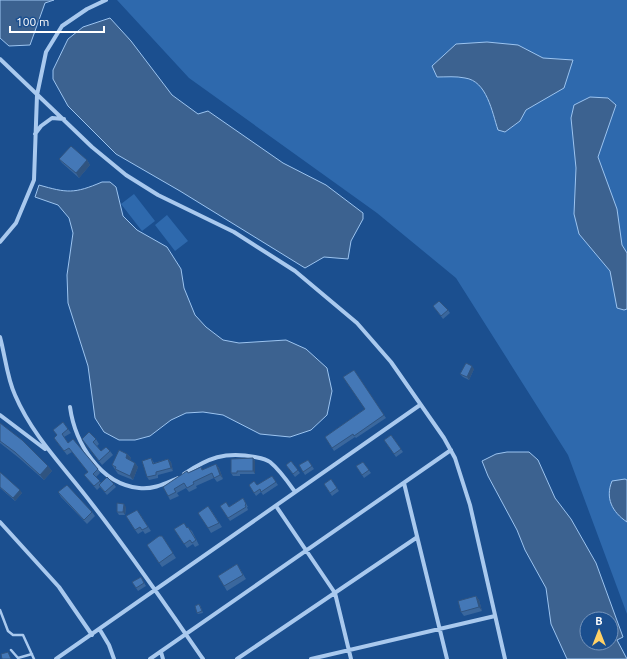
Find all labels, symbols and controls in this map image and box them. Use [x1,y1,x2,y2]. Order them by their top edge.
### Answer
scale bar [10,8,104,34]
text: 100 m [16,15,49,28]
north arrow [579,611,619,651]
text: B [595,615,603,627]

